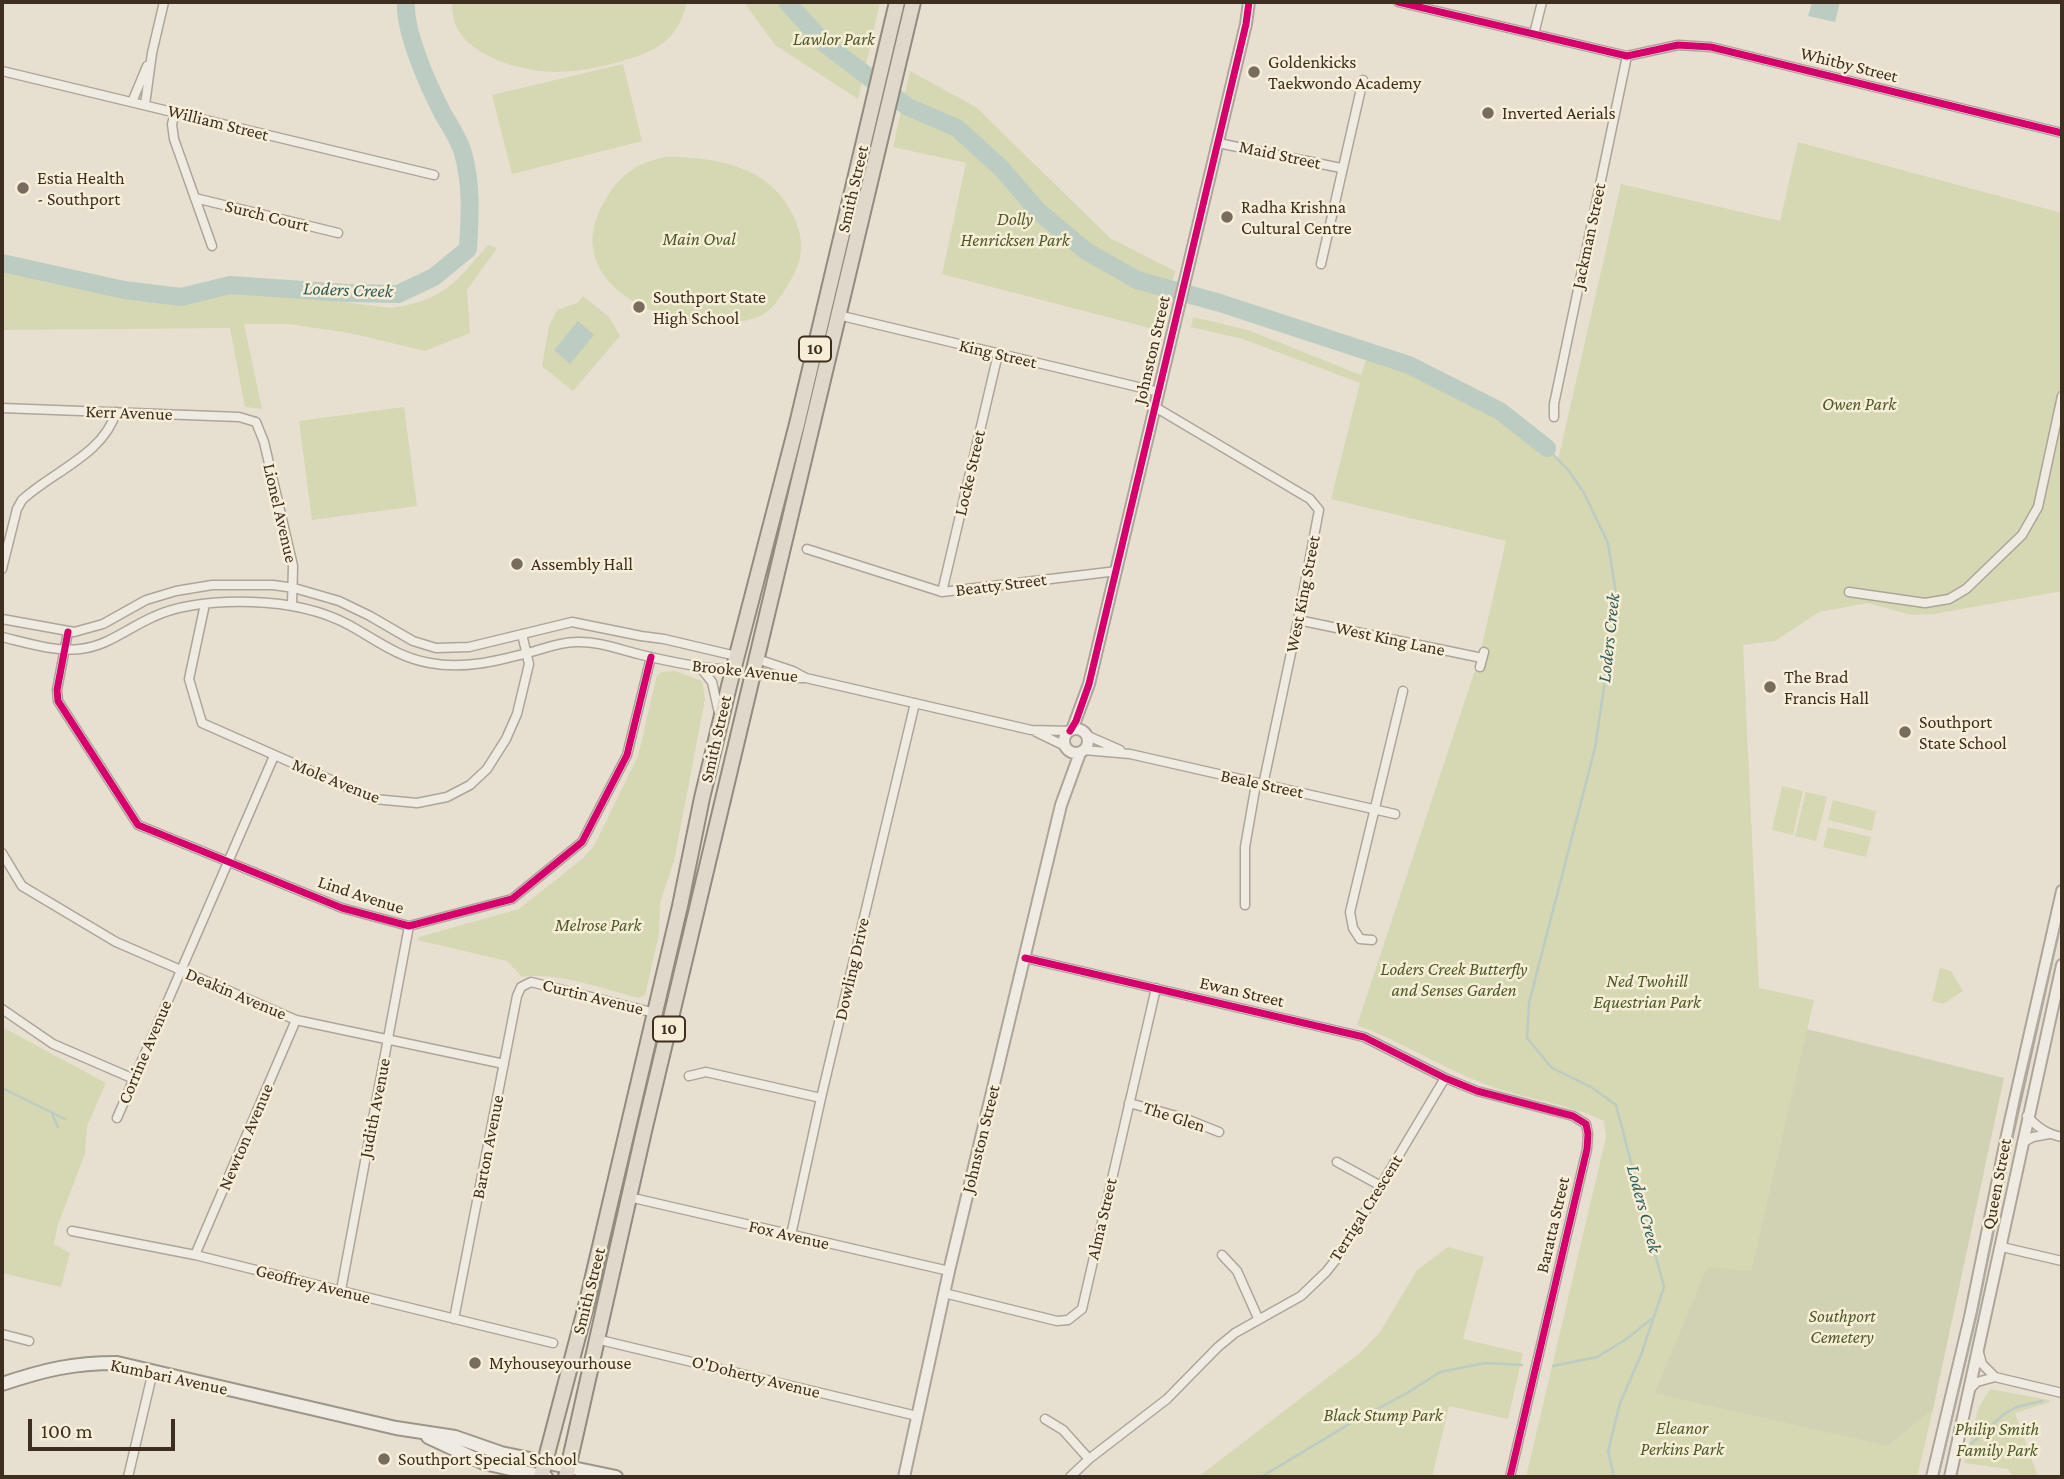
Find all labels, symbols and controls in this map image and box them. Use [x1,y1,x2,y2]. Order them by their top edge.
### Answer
park label: Lawlor Park [793,28,875,50]
street label: Whitby Street [1798,42,1900,88]
place label: Goldenkicks Taekwondo Academy [1268,51,1421,94]
marker: Goldenkicks Taekwondo Academy [1246,64,1262,80]
street label: William Street [165,100,271,146]
place label: Inverted Aerials [1502,102,1616,124]
marker: Inverted Aerials [1480,105,1496,121]
street label: Maid Street [1237,136,1323,174]
street label: Smith Street [832,143,874,235]
place label: Estia Health - Southport [37,167,125,210]
marker: Estia Health - Southport [15,180,31,196]
street label: Jackman Street [1567,181,1611,291]
street label: Surch Court [223,195,311,237]
place label: Radha Krishna Cultural Centre [1241,196,1352,238]
park label: Dolly Henricksen Park [960,208,1070,250]
marker: Radha Krishna Cultural Centre [1219,209,1235,225]
park label: Main Oval [662,228,736,250]
water label: Loders Creek [303,277,393,303]
place label: Southport State High School [653,286,766,328]
street label: Johnston Street [1129,294,1175,406]
marker: Southport State High School [631,299,647,315]
street label: King Street [957,335,1039,373]
road number: 10 [799,336,831,362]
park label: Owen Park [1822,393,1896,415]
street label: Kerr Avenue [85,401,173,425]
street label: Locke Street [950,428,990,518]
street label: Lionel Avenue [258,461,302,565]
street label: West King Street [1281,534,1325,654]
place label: Assembly Hall [531,553,633,575]
marker: Assembly Hall [509,556,525,572]
street label: Beatty Street [954,569,1048,601]
water label: Loders Creek [1593,592,1625,684]
street label: West King Lane [1333,617,1447,661]
street label: Brooke Avenue [691,655,799,687]
place label: The Brad Francis Hall [1784,666,1869,708]
marker: The Brad Francis Hall [1762,679,1778,695]
street label: Smith Street [695,693,737,785]
place label: Southport State School [1919,711,2007,754]
marker: Southport State School [1897,724,1913,740]
street label: Mole Avenue [289,754,383,808]
street label: Beale Street [1219,765,1305,803]
street label: Lind Avenue [315,871,407,919]
park label: Melrose Park [555,914,641,936]
street label: Dowling Drive [830,916,874,1022]
park label: Loders Creek Butterfly and Senses Garden [1380,958,1528,1000]
street label: Deakin Avenue [182,963,290,1025]
park label: Ned Twohill Equestrian Park [1593,970,1701,1012]
street label: Ewan Street [1198,972,1286,1012]
street label: Curtin Avenue [540,974,646,1020]
street label: Corrine Avenue [113,997,177,1107]
road number: 10 [653,1016,685,1042]
street label: Judith Avenue [355,1056,395,1160]
street label: Newton Avenue [214,1080,278,1194]
street label: Johnston Street [957,1083,1005,1195]
street label: Barton Avenue [467,1093,509,1201]
street label: The Glen [1140,1097,1208,1137]
street label: Queen Street [1978,1136,2016,1232]
street label: Terrigal Crescent [1324,1151,1408,1265]
water label: Loders Creek [1621,1163,1667,1255]
street label: Baratta Street [1531,1175,1575,1275]
street label: Alma Street [1082,1176,1122,1262]
street label: Fox Avenue [747,1215,831,1255]
street label: Smith Street [568,1245,610,1337]
street label: Geoffrey Avenue [253,1259,373,1309]
park label: Southport Cemetery [1809,1305,1875,1348]
street label: O'Doherty Avenue [690,1351,822,1403]
place label: Myhouseyourhouse [489,1352,631,1374]
street label: Kumbari Avenue [108,1354,230,1400]
marker: Myhouseyourhouse [467,1355,483,1371]
park label: Black Stump Park [1323,1404,1443,1426]
scale bar [32,1406,178,1450]
park label: Eleanor Perkins Park [1640,1417,1724,1460]
park label: Philip Smith Family Park [1955,1418,2039,1460]
text: 100 m [41,1419,93,1443]
place label: Southport Special School [398,1448,577,1470]
marker: Southport Special School [376,1451,392,1467]

